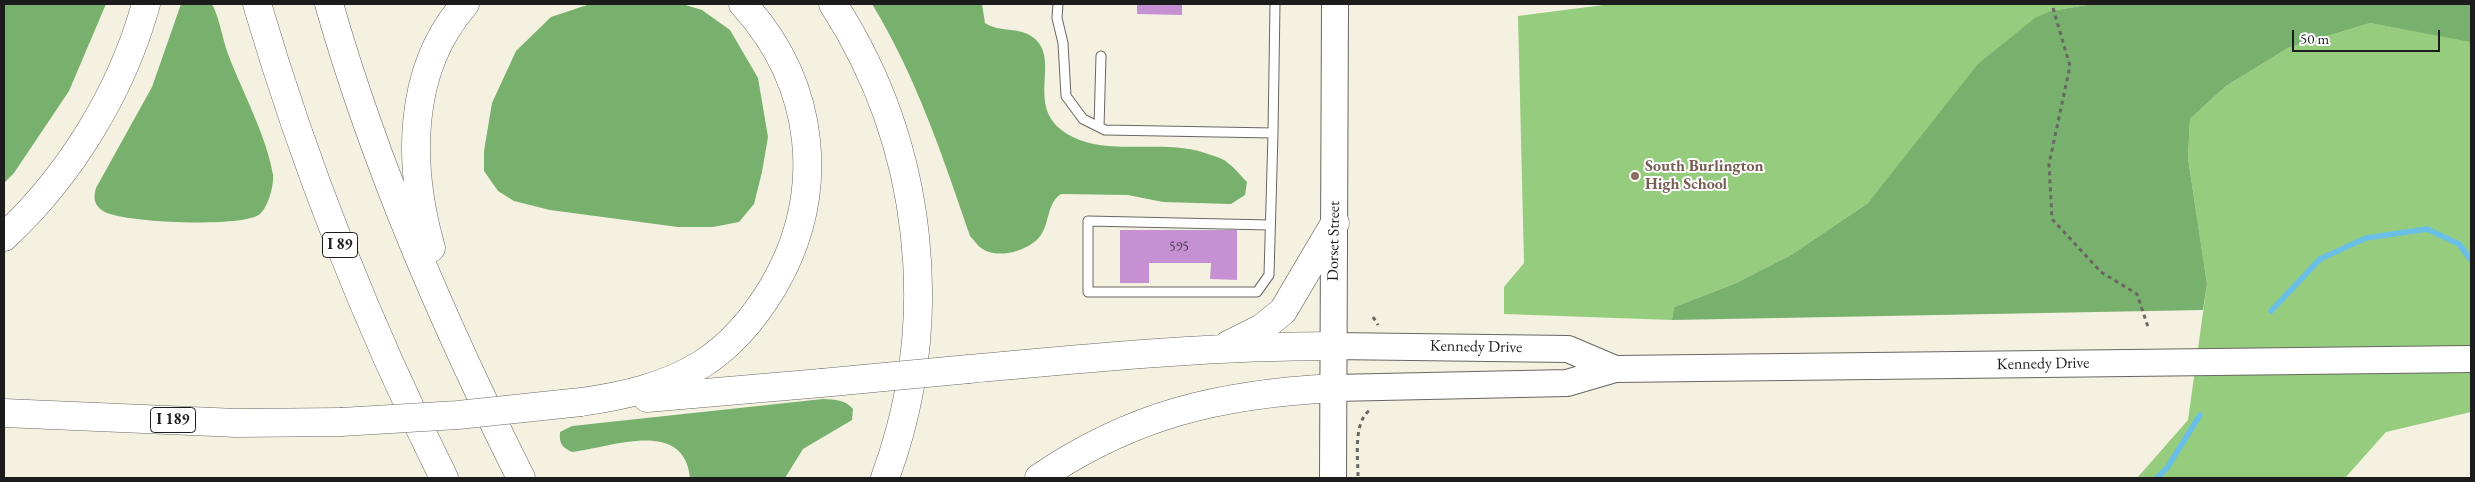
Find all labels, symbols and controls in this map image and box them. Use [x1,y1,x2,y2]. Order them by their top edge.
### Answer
scale bar [2295,20,2442,52]
text: 50 m [2300,29,2329,48]
place label: South Burlington High School [1645,157,1764,195]
marker: South Burlington High School [1629,170,1641,182]
street label: Dorset Street [1324,201,1344,281]
road number: I 89 [322,232,358,258]
house number: 595 [1169,239,1189,255]
street label: Kennedy Drive [1430,337,1522,357]
street label: Kennedy Drive [1997,354,2089,374]
road number: I 189 [150,408,196,432]

